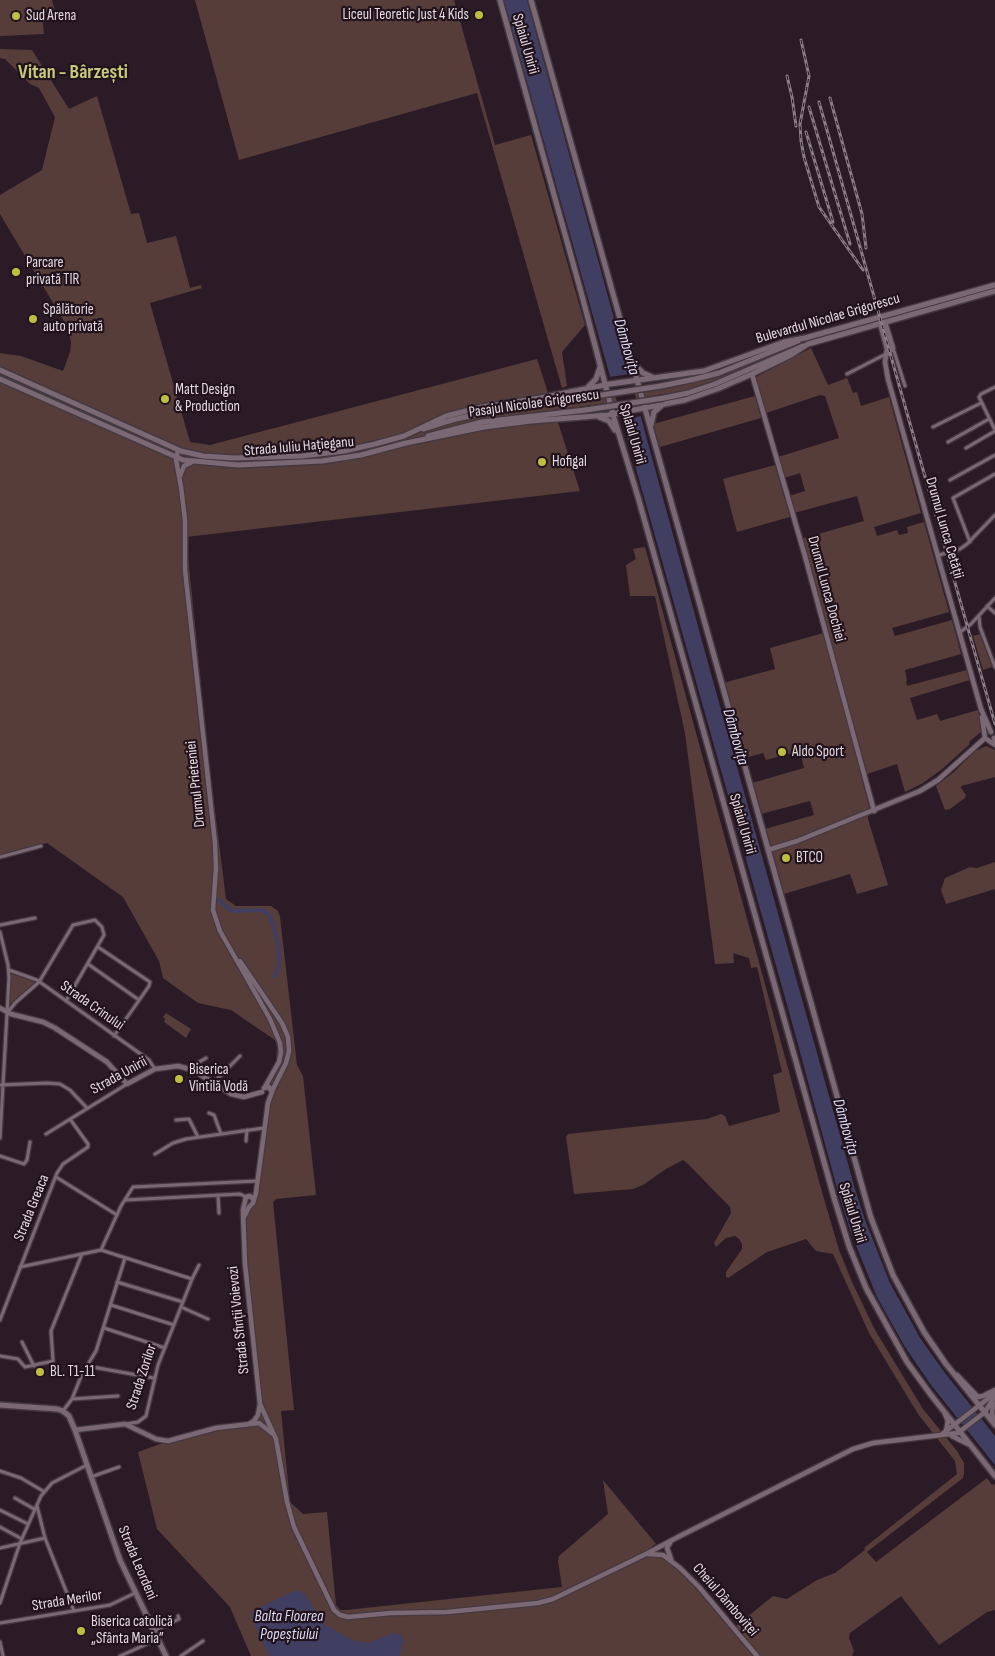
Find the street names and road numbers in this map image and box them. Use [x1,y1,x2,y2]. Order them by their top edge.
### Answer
street label: Splaiul Unirii [508,12,542,76]
street label: Bulevardul Nicolae Grigorescu [754,290,902,348]
street label: Pasajul Nicolae Grigorescu [468,386,600,422]
street label: Splaiul Unirii [615,402,649,466]
street label: Strada Iuliu Hațieganu [243,433,355,461]
street label: Drumul Lunca Cetății [921,475,967,581]
street label: Drumul Lunca Dochiei [803,534,849,644]
street label: Drumul Prieteniei [183,740,209,828]
street label: Splaiul Unirii [725,792,759,856]
street label: Strada Crinului [56,977,128,1035]
street label: Strada Unirii [88,1053,150,1099]
street label: Strada Greaca [11,1172,53,1244]
street label: Splaiul Unirii [834,1181,870,1245]
street label: Strada Sfinții Voievozi [224,1265,254,1375]
street label: Strada Zorilor [123,1342,161,1412]
street label: Strada Leordeni [113,1523,161,1603]
street label: Cheiul Dâmboviței [688,1560,762,1640]
street label: Strada Merilor [31,1587,103,1615]

